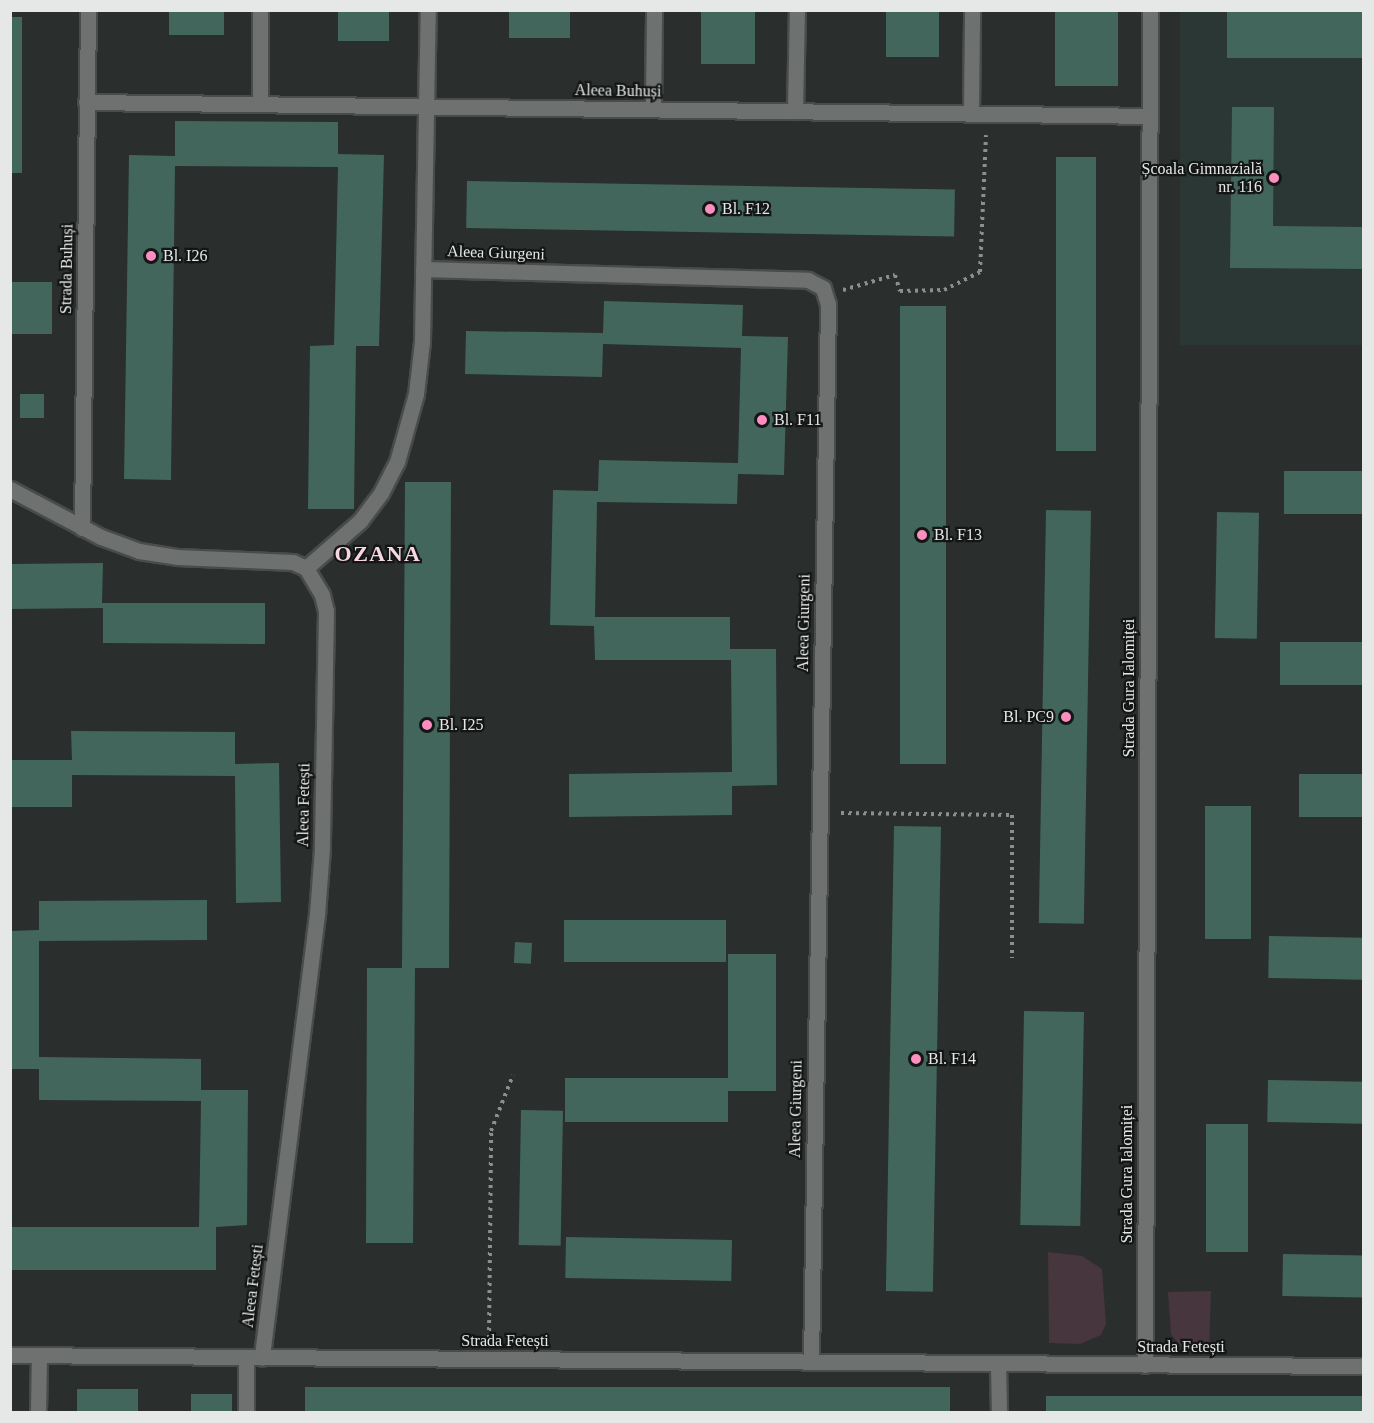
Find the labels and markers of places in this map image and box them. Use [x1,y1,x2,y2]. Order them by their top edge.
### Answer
place label: Școala Gimnazială nr. 116 [1142,159,1262,197]
marker: Școala Gimnazială nr. 116 [1267,171,1281,185]
place label: Bl. F12 [722,199,770,219]
marker: Bl. F12 [703,202,717,216]
place label: Bl. I26 [163,246,207,266]
marker: Bl. I26 [144,249,158,263]
place label: Bl. F11 [774,410,821,430]
marker: Bl. F11 [755,413,769,427]
place label: Bl. F13 [934,525,982,545]
marker: Bl. F13 [915,528,929,542]
place label: Bl. PC9 [1003,707,1054,727]
marker: Bl. PC9 [1059,710,1073,724]
place label: Bl. I25 [439,715,483,735]
marker: Bl. I25 [420,718,434,732]
place label: Bl. F14 [928,1049,976,1069]
marker: Bl. F14 [909,1052,923,1066]

